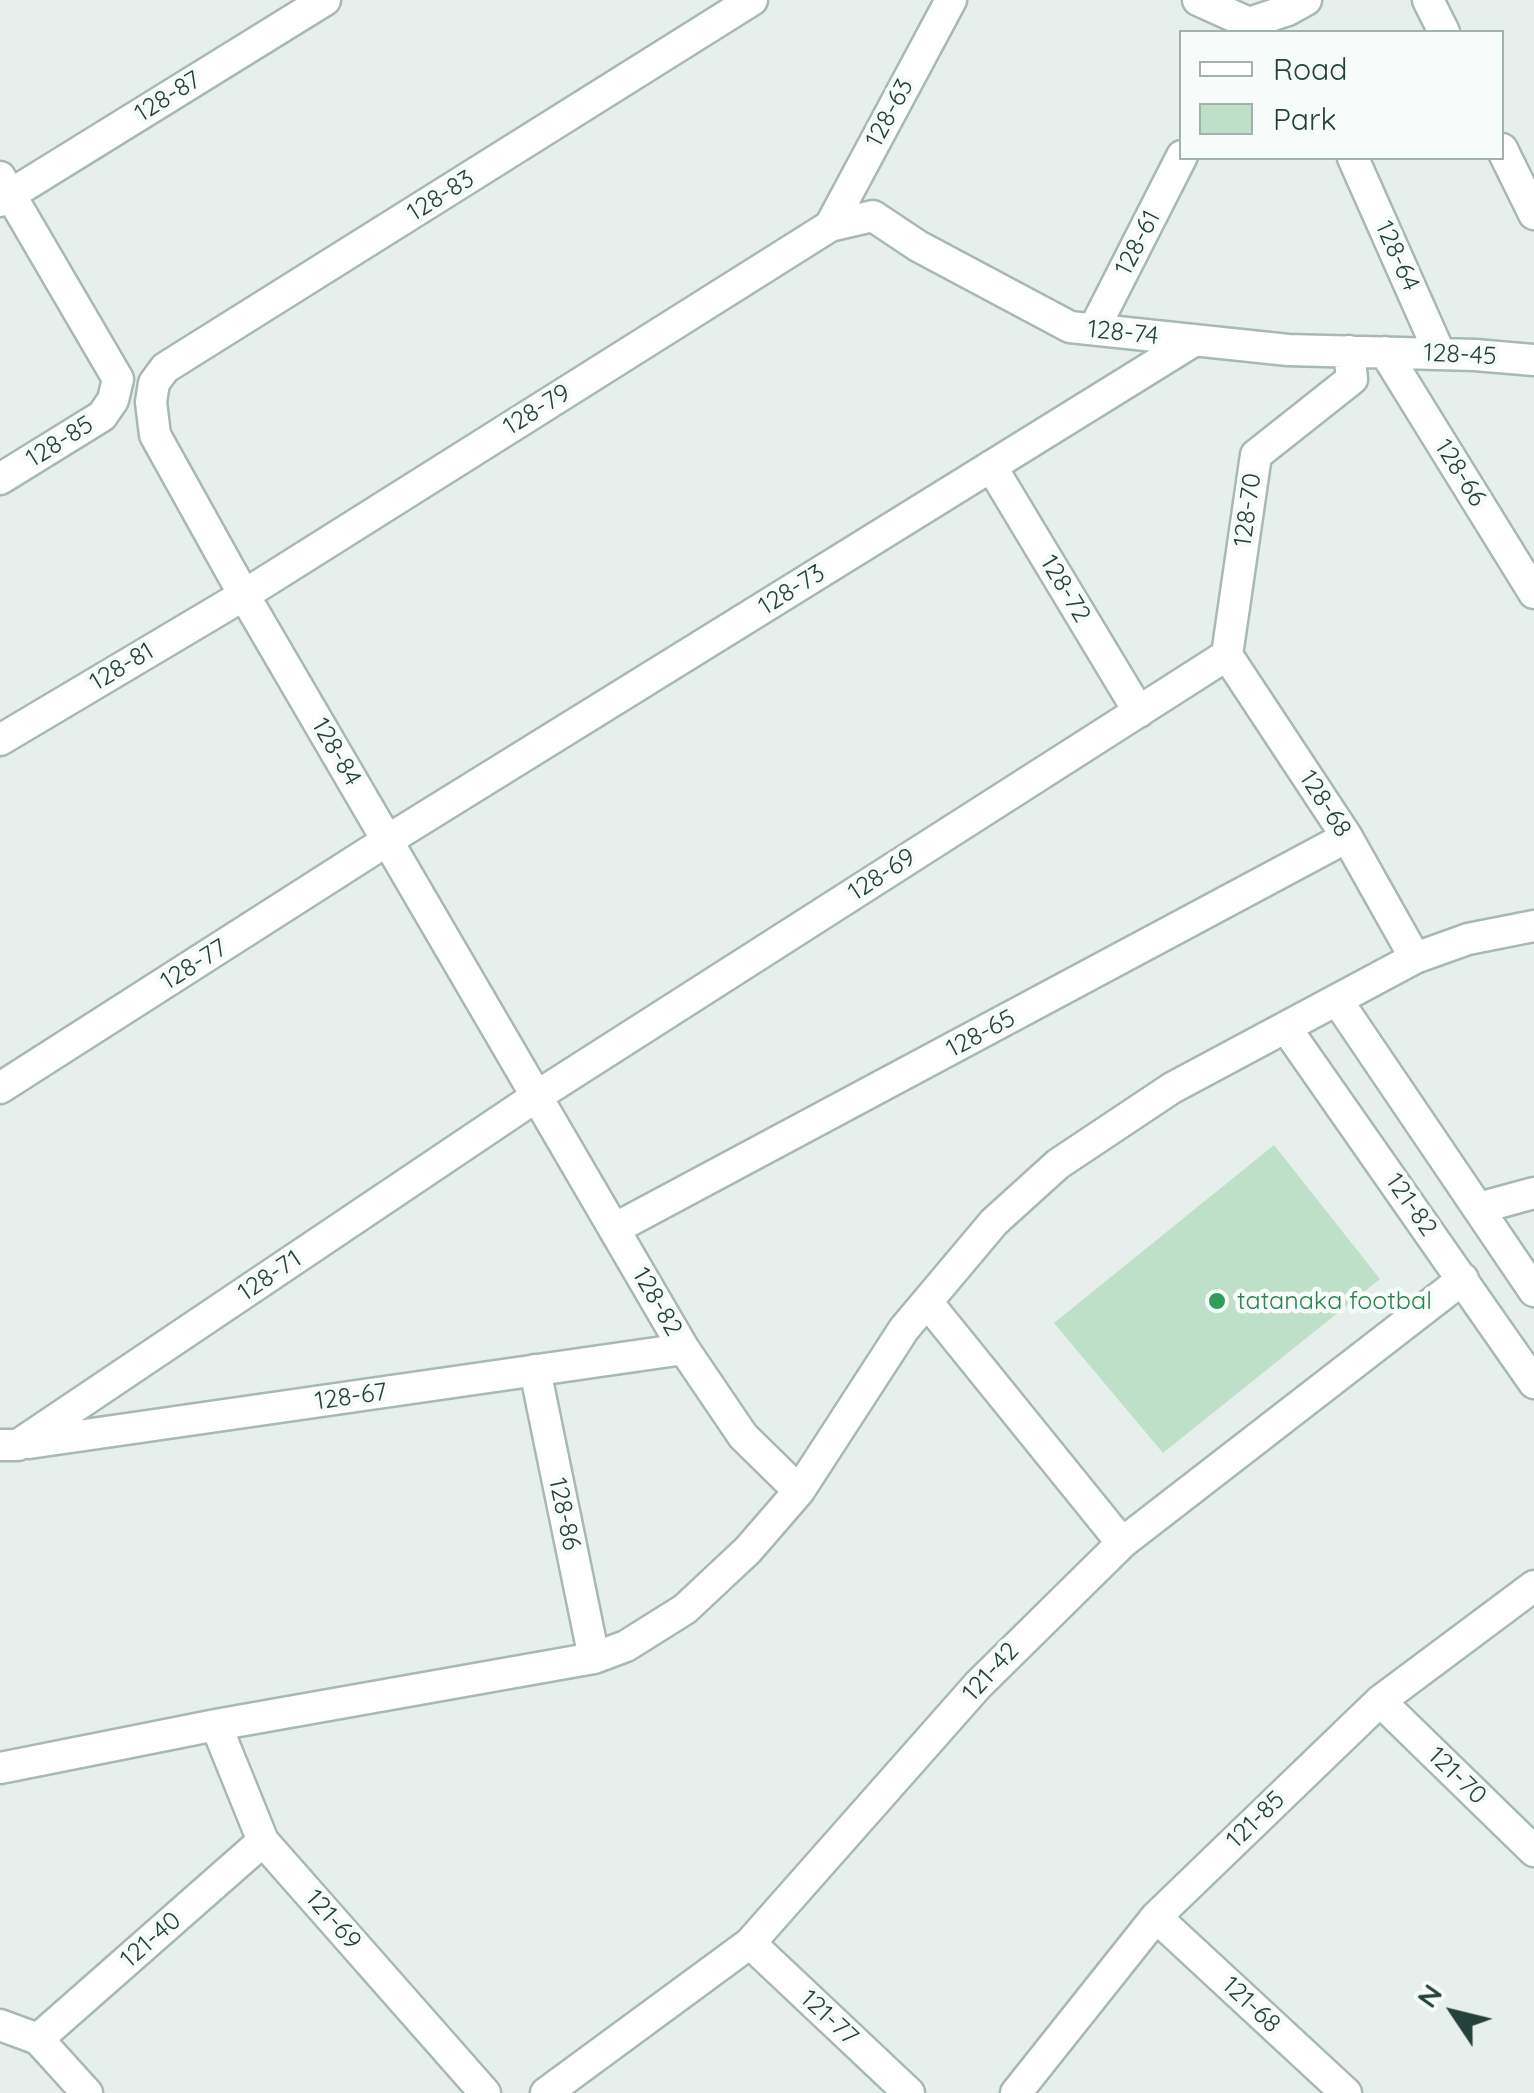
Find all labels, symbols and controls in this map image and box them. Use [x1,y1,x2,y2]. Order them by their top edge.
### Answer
legend [1179,30,1504,160]
text: Road [1273,50,1347,88]
street label: 128-87 [130,65,206,129]
street label: 128-63 [860,74,920,152]
text: Park [1273,100,1337,138]
street label: 128-83 [402,164,480,228]
street label: 128-61 [1109,205,1167,281]
street label: 128-64 [1368,216,1426,296]
street label: 128-74 [1086,314,1160,352]
street label: 128-45 [1423,338,1497,372]
street label: 128-79 [498,378,576,442]
street label: 128-85 [21,410,99,474]
street label: 128-66 [1428,434,1492,512]
street label: 128-70 [1228,471,1268,549]
street label: 128-72 [1033,550,1097,628]
street label: 128-73 [753,558,831,622]
street label: 128-81 [85,636,159,698]
street label: 128-84 [305,713,367,791]
street label: 128-68 [1292,765,1358,843]
street label: 128-69 [843,842,921,908]
street label: 128-77 [156,933,232,997]
street label: 128-65 [942,1004,1020,1064]
street label: 121-82 [1379,1168,1443,1242]
street label: 128-71 [233,1244,307,1308]
street label: 128-82 [626,1263,688,1341]
place label: tatanaka footbal [1237,1286,1432,1316]
marker: tatanaka footbal [1206,1290,1228,1312]
street label: 128-67 [313,1377,389,1417]
street label: 128-86 [542,1475,586,1553]
street label: 121-42 [956,1636,1026,1708]
street label: 121-70 [1421,1741,1493,1811]
street label: 121-85 [1221,1785,1291,1855]
street label: 121-69 [299,1884,367,1956]
street label: 121-40 [115,1906,187,1974]
north arrow [1404,1963,1504,2063]
street label: 121-68 [1216,1970,1286,2040]
text: N [1409,1977,1449,2014]
street label: 121-77 [794,1984,864,2052]

